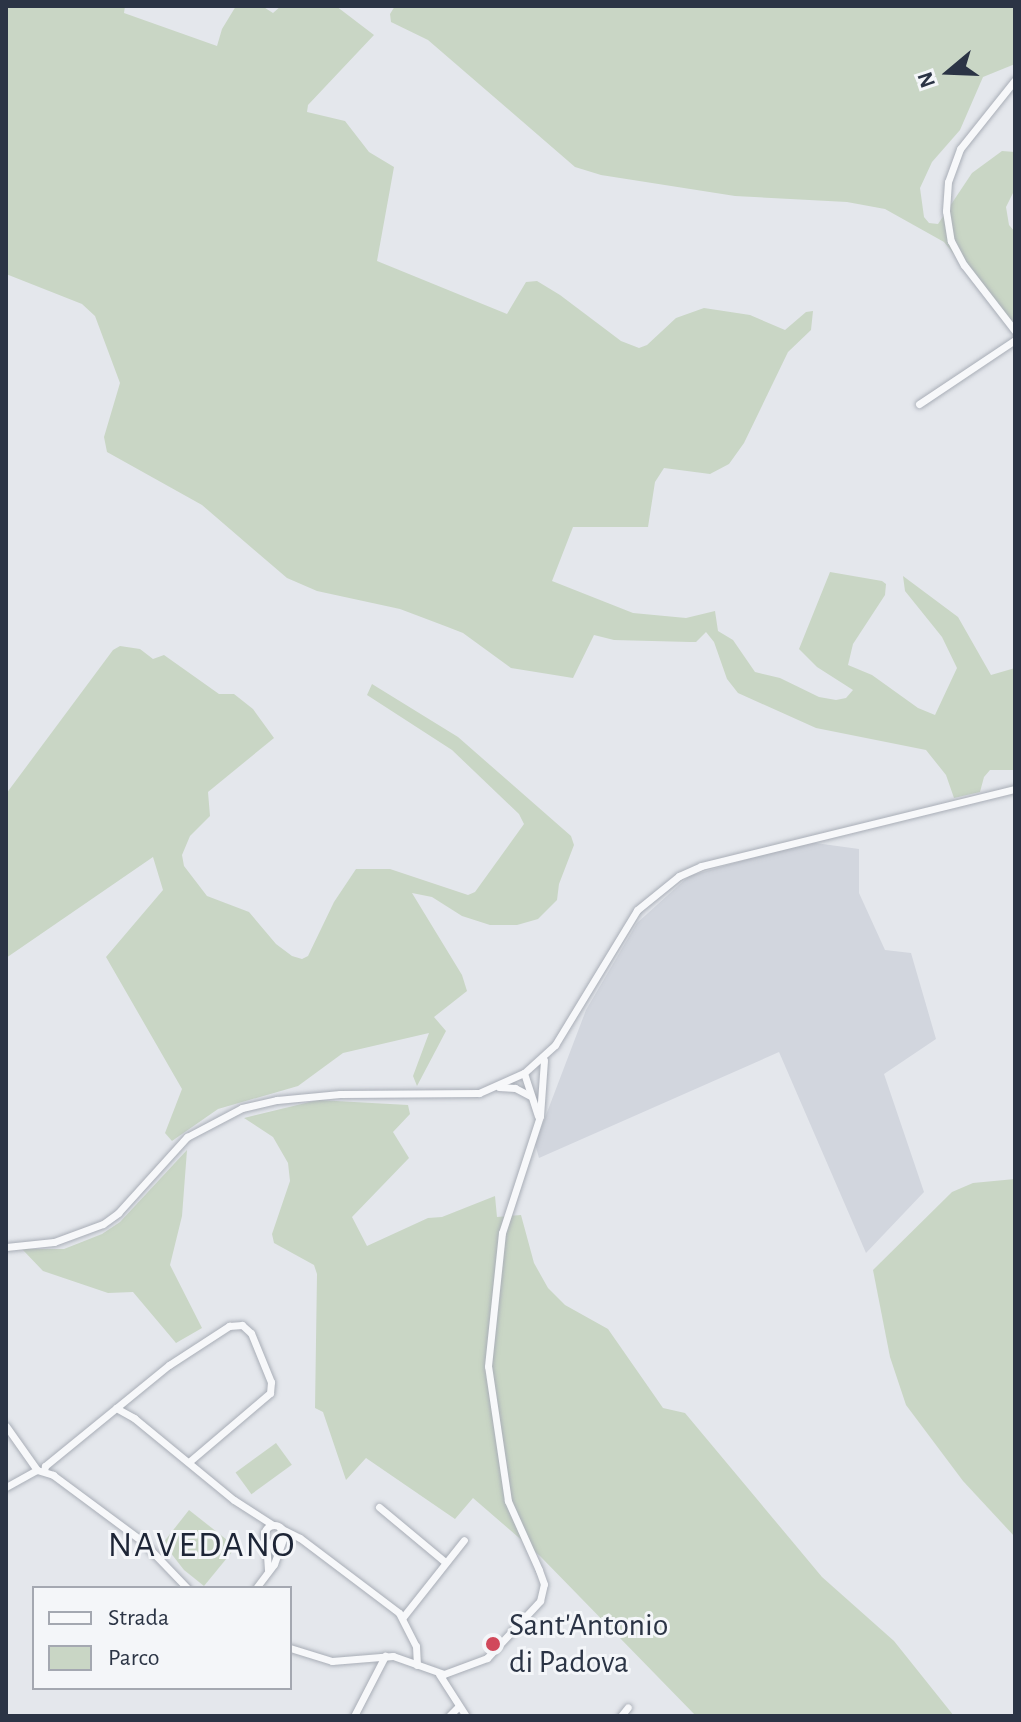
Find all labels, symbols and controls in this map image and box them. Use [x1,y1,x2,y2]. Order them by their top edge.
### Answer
north arrow [909,32,989,112]
text: N [913,69,939,91]
district label: NAVEDANO [108,1524,296,1568]
legend [32,1586,292,1690]
text: Strada [108,1606,169,1630]
place label: Sant'Antonio di Padova [509,1607,668,1682]
marker: Sant'Antonio di Padova [484,1635,502,1653]
text: Parco [108,1646,159,1670]

